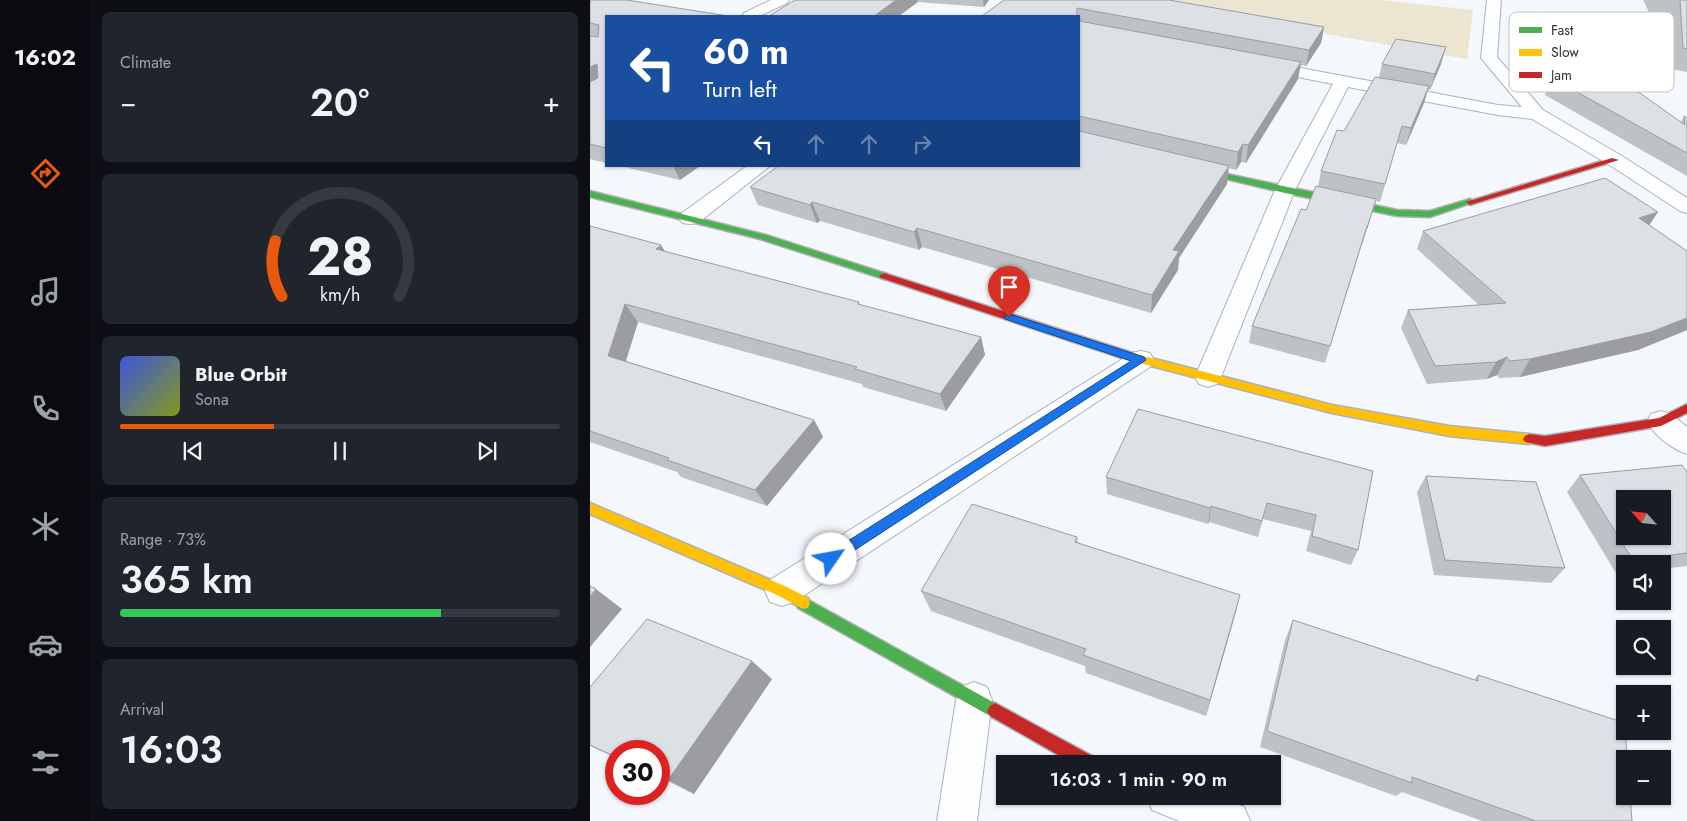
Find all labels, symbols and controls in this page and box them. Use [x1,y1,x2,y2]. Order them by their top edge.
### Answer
legend [1509,12,1674,92]
text: Fast [1551,20,1574,40]
text: 60 m [703,27,789,77]
icon: left [620,35,685,100]
text: 16:02 [14,41,76,73]
text: Slow [1551,42,1579,62]
text: Climate [120,51,171,74]
text: Jam [1549,65,1572,85]
text: Turn left [703,73,777,105]
text: 20° [310,75,369,130]
text: − [120,82,137,123]
text: + [543,82,560,123]
icon: left [749,130,777,158]
icon: ahead [802,130,830,158]
icon: ahead [855,130,883,158]
icon: right [908,130,936,158]
icon: directions [28,156,63,191]
text: 28 [307,219,373,295]
pin [988,266,1030,317]
icon: arrive [995,273,1023,301]
icon: music [28,274,63,309]
text: km/h [320,282,360,308]
text: Blue Orbit [195,361,287,388]
text: Sona [195,388,229,411]
icon: phone [28,391,63,426]
icon: previous [179,437,207,465]
icon: pause [326,437,354,465]
icon: next [473,437,501,465]
north arrow [1616,490,1671,545]
map controls [1616,490,1671,805]
icon: climate [28,509,63,544]
text: Range · 73% [120,528,206,551]
position arrow [804,532,856,584]
text: 365 km [120,552,253,607]
button: sound [1616,555,1671,610]
button: search [1616,620,1671,675]
icon: car [28,627,63,662]
button: + [1616,685,1671,740]
text: Arrival [120,698,164,721]
text: 16:03 [120,722,222,777]
speed limit sign: 30 [605,740,670,805]
icon: filters [28,745,63,780]
button: − [1616,750,1671,805]
text: 16:03 · 1 min · 90 m [1050,766,1227,793]

